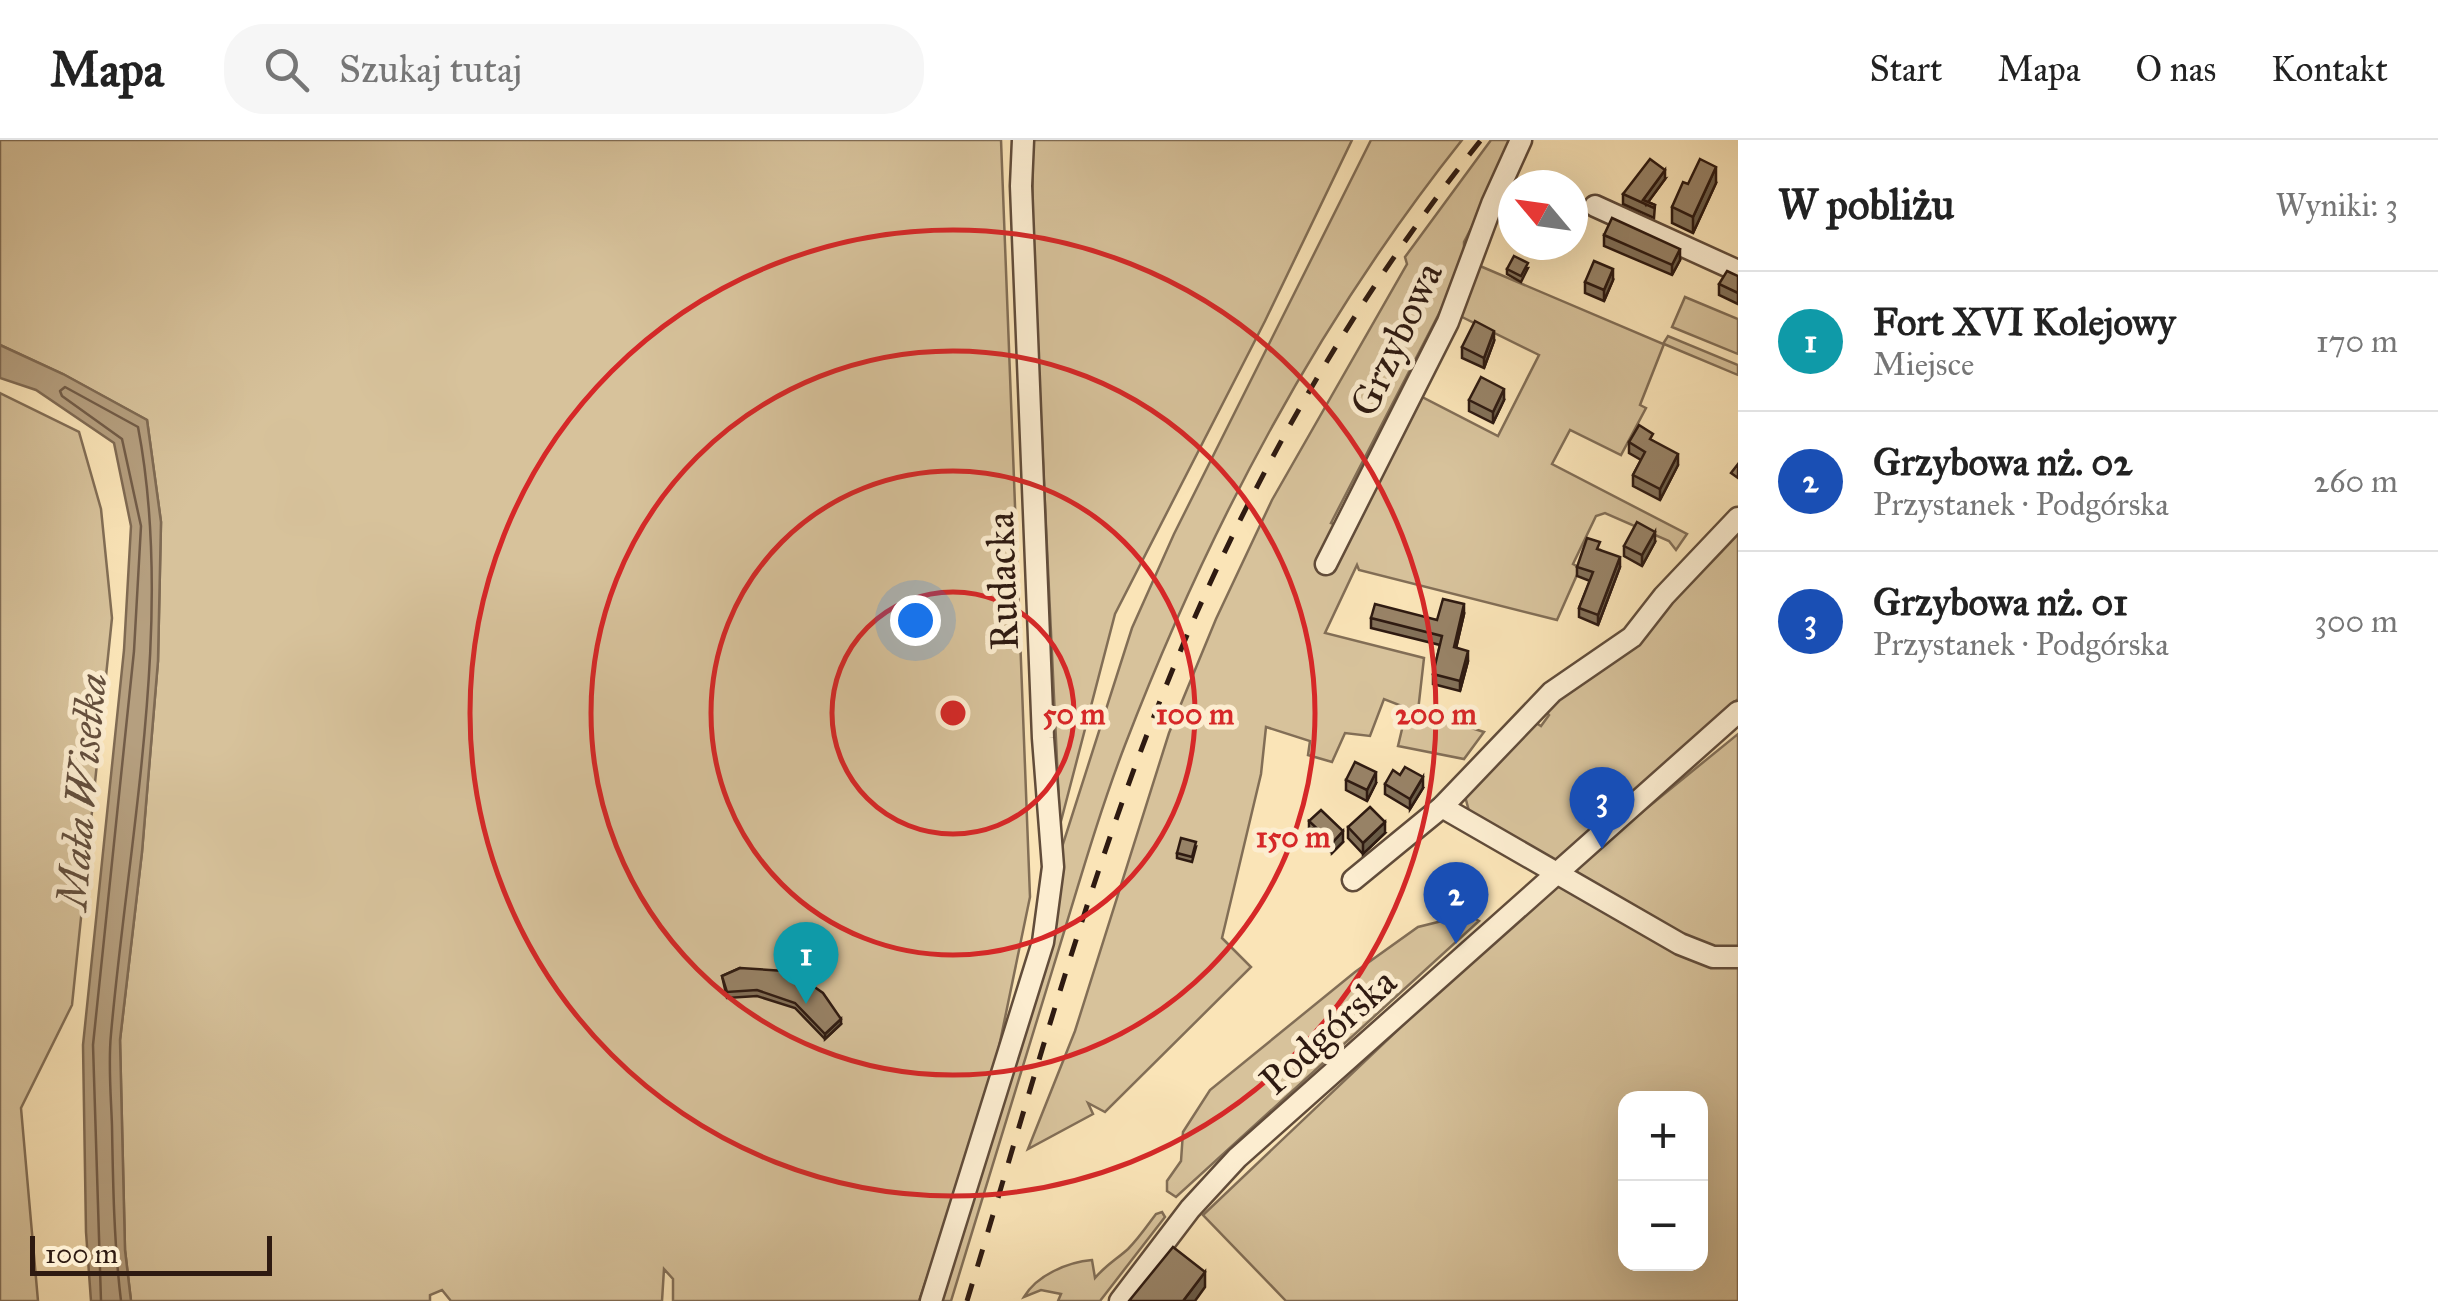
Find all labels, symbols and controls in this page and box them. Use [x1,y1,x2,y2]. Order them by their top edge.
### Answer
search box [224,24,924,114]
text: Mapa [50,40,164,99]
icon: search [259,42,314,97]
text: Szukaj tutaj [339,46,522,92]
text: Start [1870,48,1942,91]
text: Mapa [1997,48,2081,91]
text: O nas [2136,48,2216,91]
text: Kontakt [2271,48,2388,91]
north arrow [1498,170,1588,260]
text: W pobliżu [1778,179,1954,231]
text: Wyniki: 3 [2276,186,2398,225]
street label: Grzybowa [1339,254,1453,424]
text: Fort XVI Kolejowy [1873,299,2175,345]
text: 1 [1804,322,1817,361]
text: 170 m [2316,322,2398,361]
text: Miejsce [1873,345,1974,384]
text: Grzybowa nż. 02 [1873,439,2132,485]
text: 2 [1803,462,1818,501]
text: 260 m [2313,462,2398,501]
text: Przystanek · Podgórska [1873,485,2169,524]
street label: Rudacka [975,511,1029,651]
text: Grzybowa nż. 01 [1873,579,2128,625]
your location [890,595,941,646]
text: 3 [1804,602,1817,641]
text: 300 m [2314,602,2398,641]
text: Przystanek · Podgórska [1873,625,2169,664]
water label: Mała Wisełka [45,671,118,915]
centre of rings [935,695,971,731]
text: 50 m [1042,696,1106,732]
text: 100 m [1156,696,1235,732]
text: 200 m [1395,696,1477,732]
pin: 3 [1570,766,1634,849]
text: 150 m [1256,819,1331,855]
pin: 2 [1424,862,1488,944]
pin: 1 [774,922,838,1004]
street label: Podgórska [1250,957,1406,1105]
map controls [1618,1091,1708,1271]
button: + [1618,1091,1708,1181]
button: − [1618,1181,1708,1271]
scale bar [30,1231,272,1276]
text: 100 m [45,1236,118,1271]

